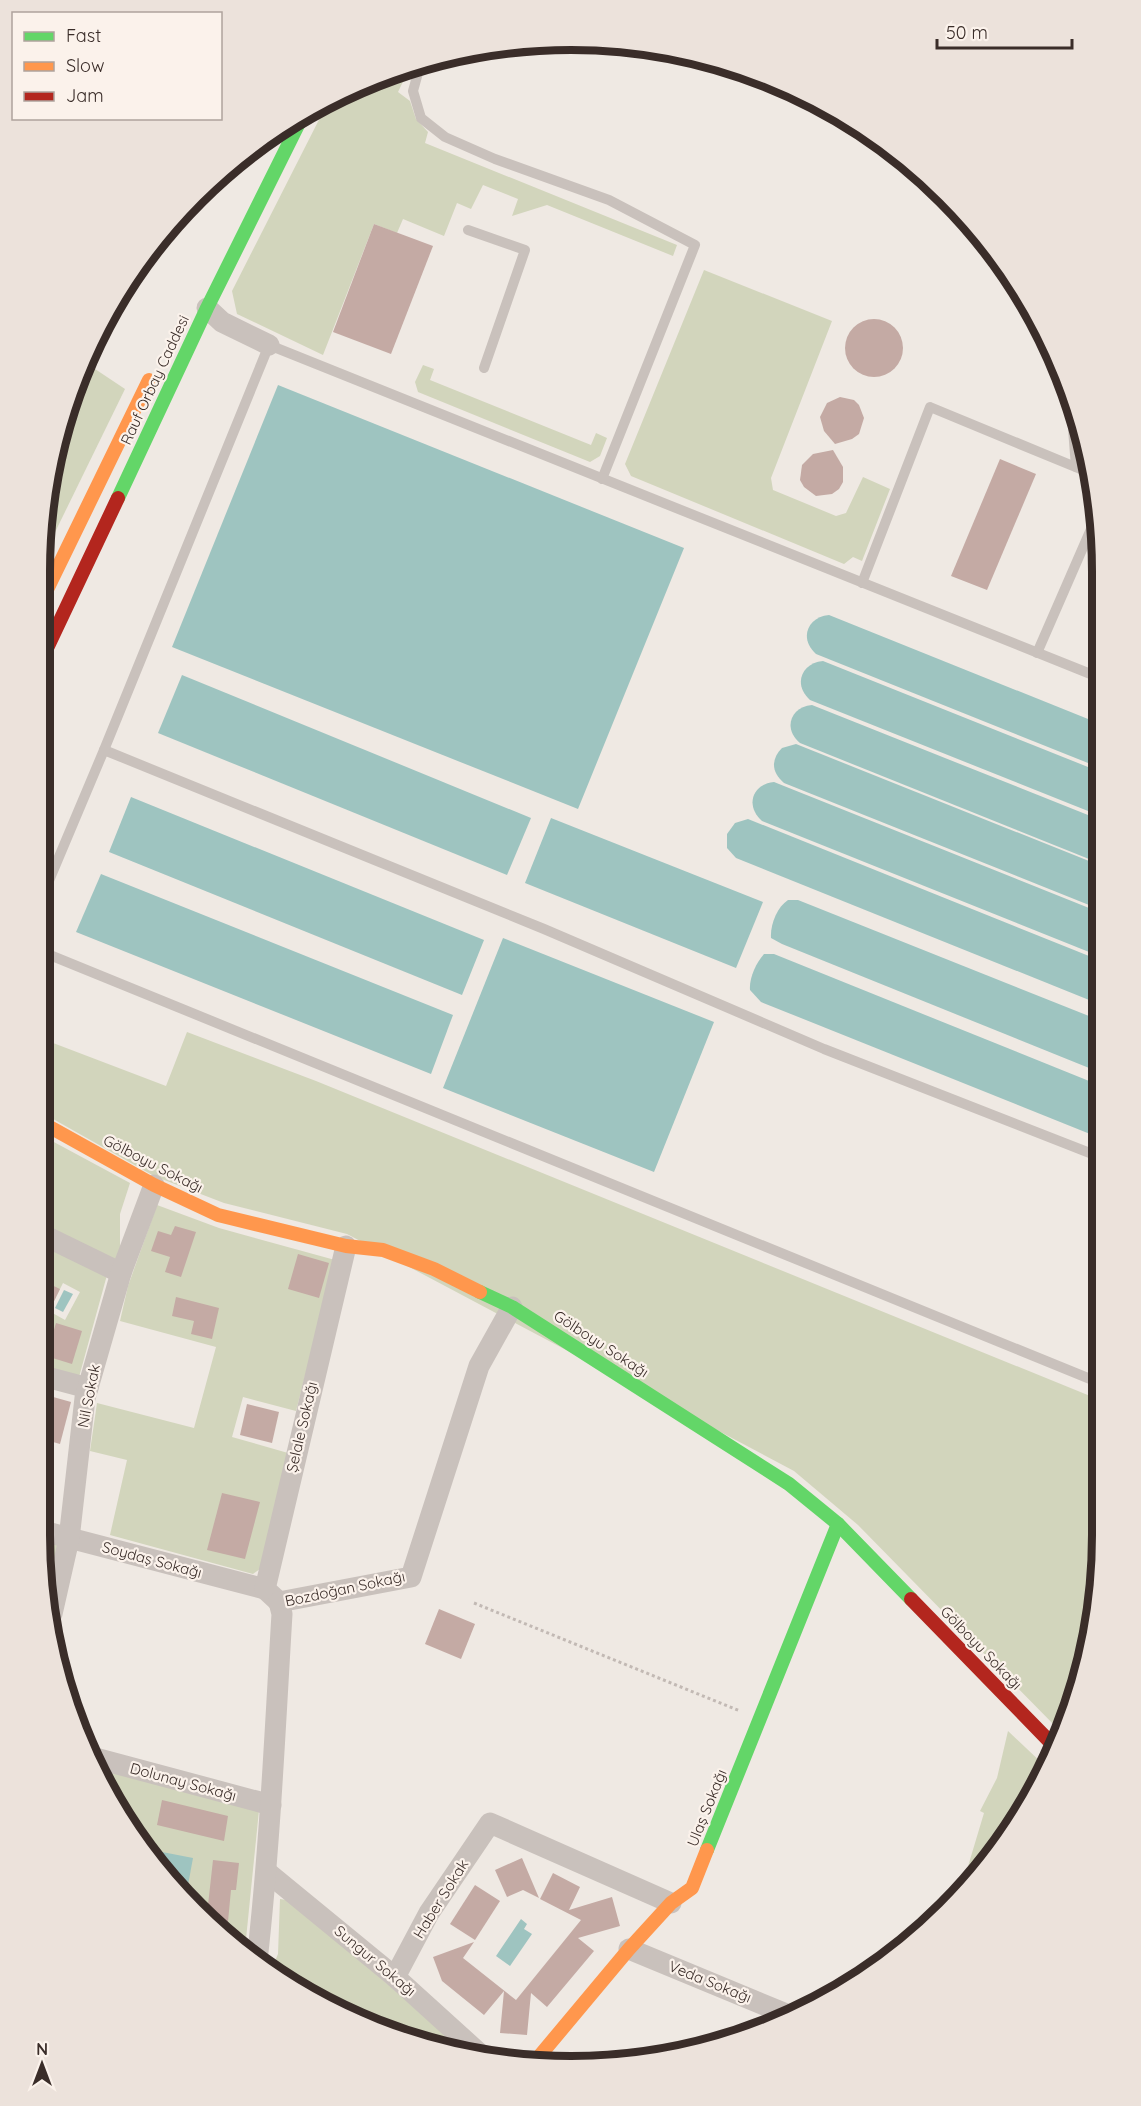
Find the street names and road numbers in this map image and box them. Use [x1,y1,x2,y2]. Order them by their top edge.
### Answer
street label: Rauf Orbay Caddesi [116,312,193,448]
street label: Gölboyu Sokağı [100,1130,206,1197]
street label: Gölboyu Sokağı [550,1306,652,1381]
street label: Nil Sokak [73,1363,104,1429]
street label: Şelale Sokağı [282,1380,321,1474]
street label: Soydaş Sokağı [100,1537,204,1582]
street label: Bozdoğan Sokağı [283,1567,407,1611]
street label: Gölboyu Sokağı [937,1602,1026,1694]
street label: Dolunay Sokağı [128,1758,238,1805]
street label: Ulaş Sokağı [682,1766,731,1849]
street label: Haber Sokak [409,1856,472,1942]
street label: Sungur Sokağı [331,1921,420,2000]
street label: Veda Sokağı [666,1956,754,2007]

